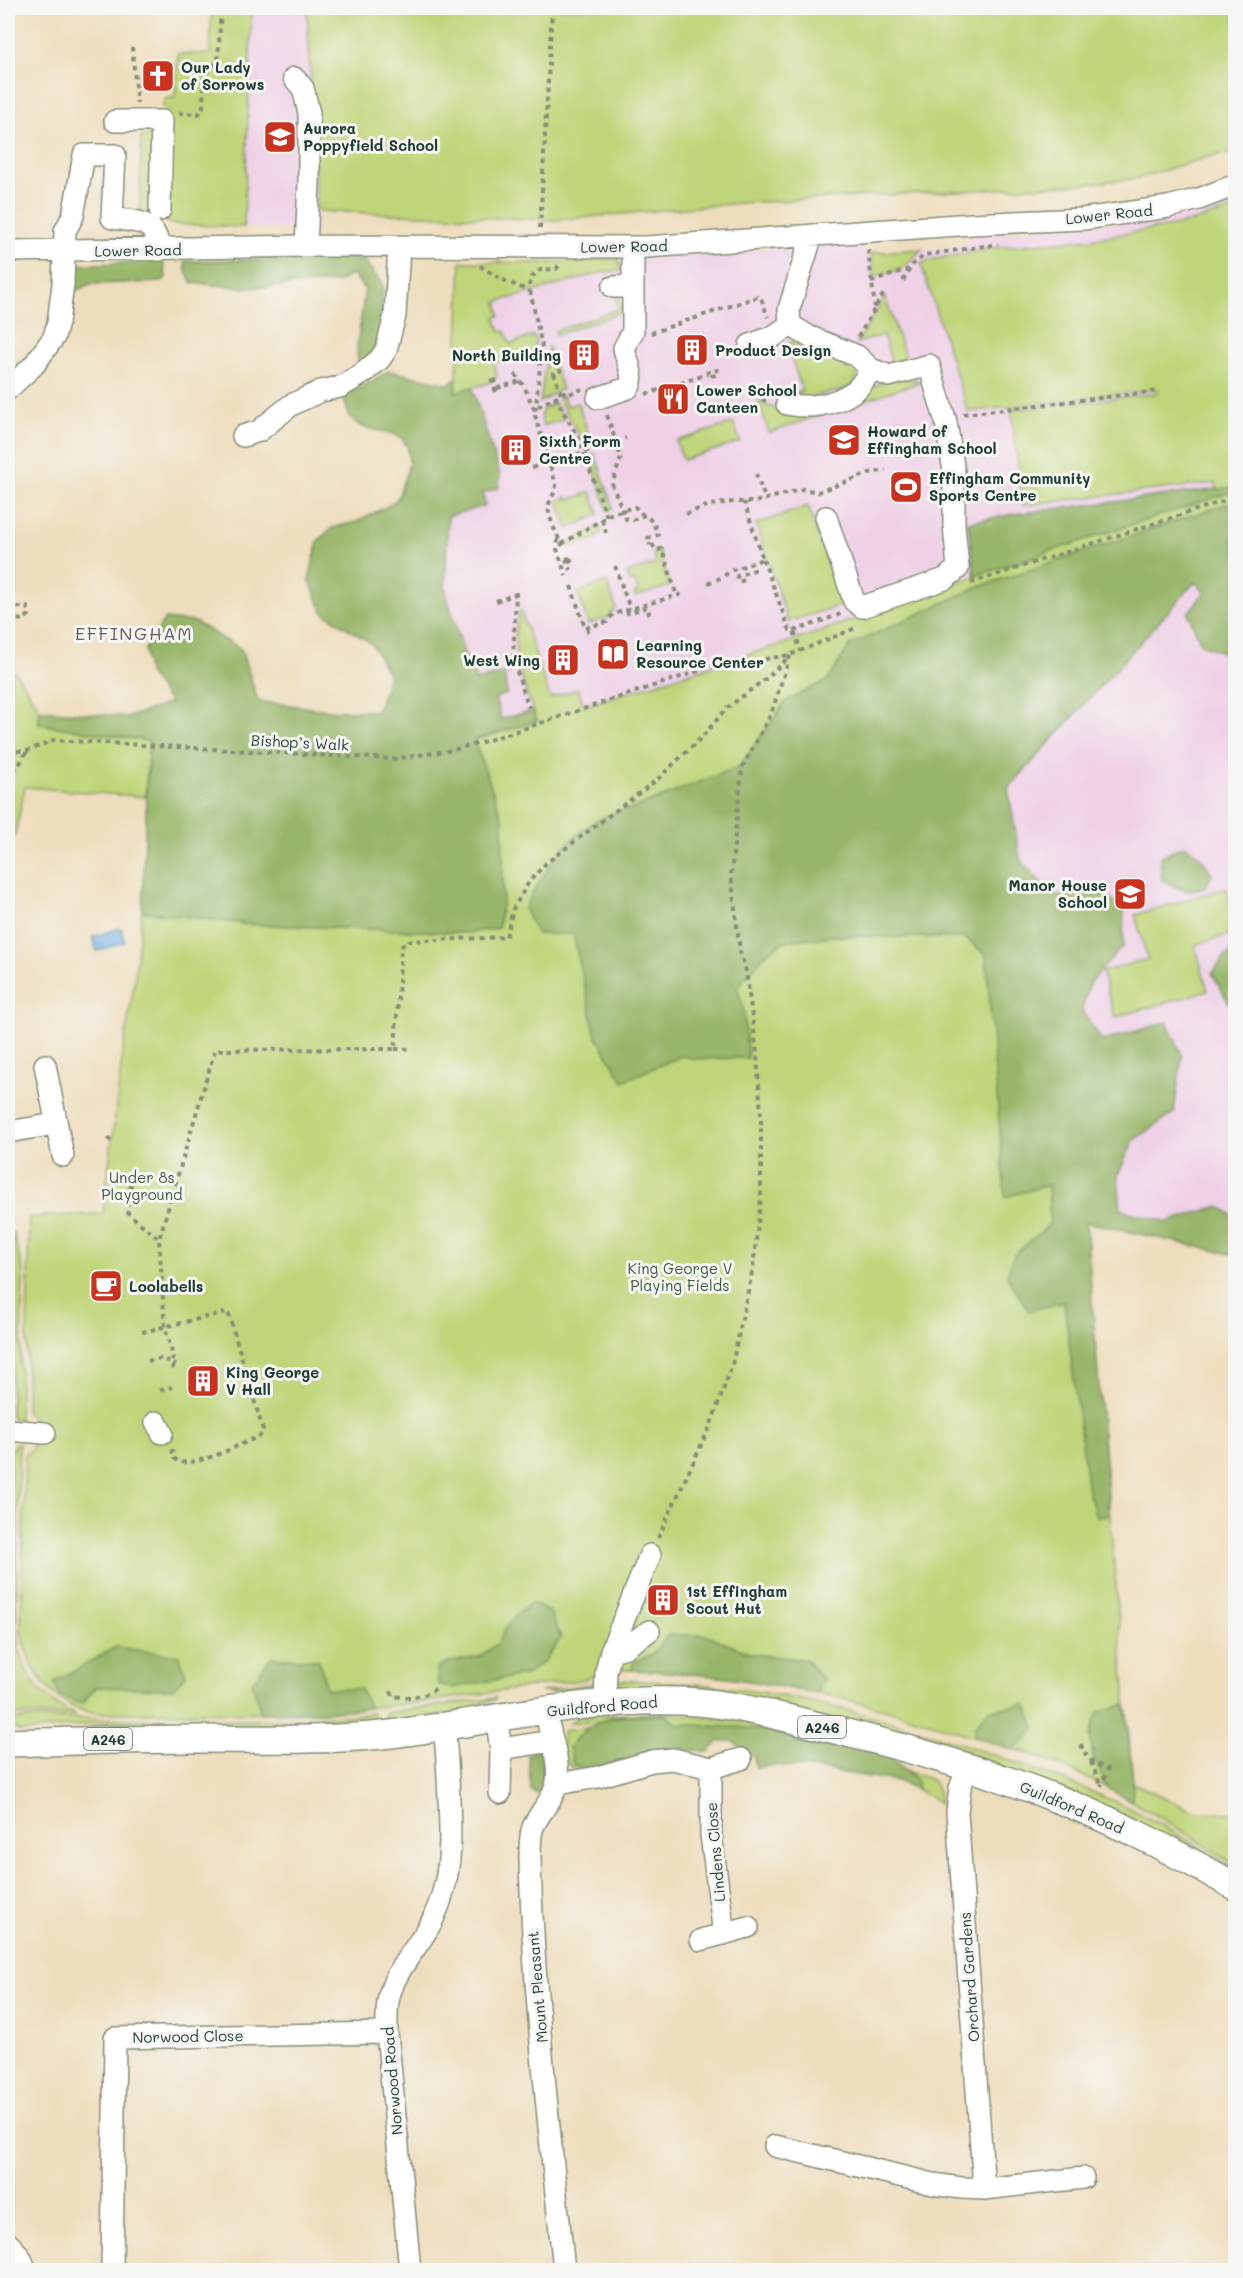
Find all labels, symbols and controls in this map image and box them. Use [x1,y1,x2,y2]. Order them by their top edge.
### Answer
place label: Our Lady of Sorrows [181,57,264,94]
church icon: Our Lady of Sorrows [140,58,176,94]
place label: Aurora Poppyfield School [303,118,438,155]
school or university icon: Aurora Poppyfield School [262,119,298,155]
street label: Lower Road [1064,199,1154,229]
street label: Lower Road [580,235,668,257]
street label: Lower Road [94,239,182,261]
building icon: Product Design [674,332,710,368]
building icon: North Building [566,337,602,373]
place label: Product Design [715,340,831,360]
place label: North Building [452,345,561,365]
place label: Lower School Canteen [696,380,797,417]
restaurant icon: Lower School Canteen [655,381,691,417]
place label: Howard of Effingham School [867,421,997,458]
school or university icon: Howard of Effingham School [826,422,862,458]
place label: Sixth Form Centre [539,431,621,468]
building icon: Sixth Form Centre [498,432,534,468]
place label: Effingham Community Sports Centre [929,468,1090,505]
sports icon: Effingham Community Sports Centre [888,469,924,505]
district label: EFFINGHAM [75,621,193,645]
place label: Learning Resource Center [636,635,764,672]
library icon: Learning Resource Center [595,636,631,672]
building icon: West Wing [545,642,581,678]
place label: West Wing [463,650,540,670]
street label: Bishop’s Walk [250,729,350,755]
place label: Manor House School [1008,875,1107,912]
school or university icon: Manor House School [1112,876,1148,912]
park label: Under 8s Playground [101,1167,183,1204]
park label: King George V Playing Fields [628,1258,732,1295]
cafe icon: Loolabells [88,1268,124,1304]
place label: Loolabells [129,1276,203,1296]
place label: King George V Hall [226,1362,319,1399]
building icon: King George V Hall [185,1363,221,1399]
place label: 1st Effingham Scout Hut [686,1581,787,1618]
building icon: 1st Effingham Scout Hut [645,1582,681,1618]
street label: Guildford Road [546,1691,658,1721]
road number: A246 [798,1716,846,1738]
road number: A246 [84,1728,132,1750]
street label: Guildford Road [1017,1776,1127,1838]
street label: Lindens Close [701,1801,729,1903]
street label: Orchard Gardens [954,1911,984,2043]
street label: Mount Pleasant [522,1930,552,2044]
street label: Norwood Close [132,2025,244,2047]
street label: Norwood Road [377,2026,407,2136]

